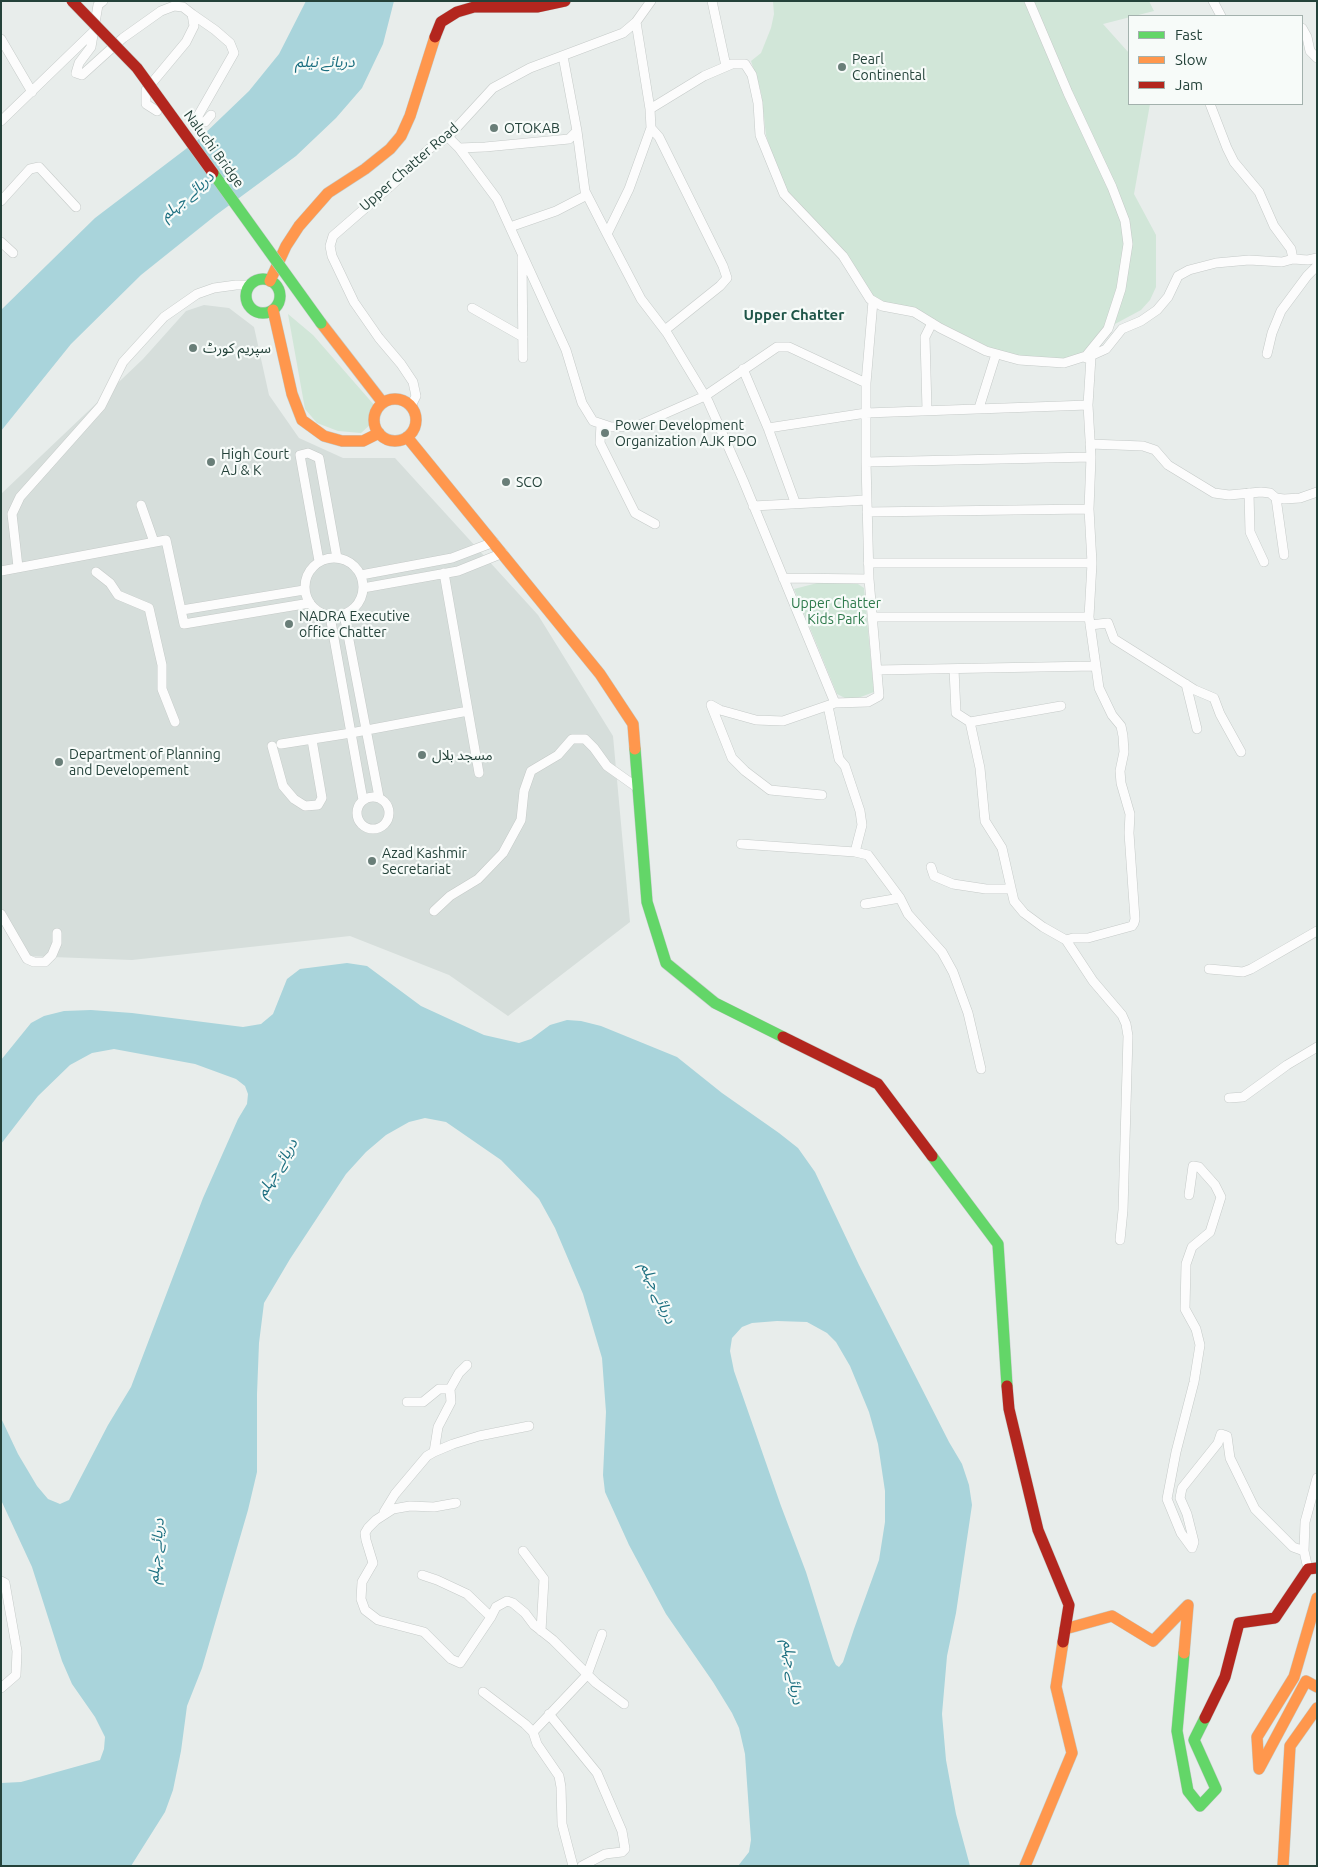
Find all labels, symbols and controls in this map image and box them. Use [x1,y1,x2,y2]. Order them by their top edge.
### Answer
legend [1128,15,1303,105]
text: Fast [1175,26,1202,43]
place label: Pearl Continental [852,51,926,84]
text: Slow [1175,51,1207,68]
water label: دریائے نیلم [295,53,355,71]
marker: Pearl Continental [836,61,848,73]
text: Jam [1175,76,1203,93]
street label: Naluchi Bridge [180,107,248,191]
street label: Upper Chatter Road [356,120,462,214]
place label: OTOKAB [504,120,560,136]
marker: OTOKAB [488,122,500,134]
water label: دریائے جہلم [157,168,217,224]
district label: Upper Chatter [744,306,844,324]
place label: سپریم کورٹ [203,340,271,356]
marker: سپریم کورٹ [187,342,199,354]
place label: Power Development Organization AJK PDO [615,417,757,450]
marker: Power Development Organization AJK PDO [599,427,611,439]
place label: High Court AJ & K [221,446,289,478]
marker: High Court AJ & K [205,456,217,468]
place label: SCO [516,474,543,490]
marker: SCO [500,476,512,488]
park label: Upper Chatter Kids Park [791,595,881,628]
place label: NADRA Executive office Chatter [299,608,410,640]
marker: NADRA Executive office Chatter [283,618,295,630]
place label: Department of Planning and Developement [69,746,221,779]
place label: مسجد بلال [432,747,493,763]
marker: مسجد بلال [416,749,428,761]
marker: Department of Planning and Developement [53,756,65,768]
place label: Azad Kashmir Secretariat [382,845,467,878]
marker: Azad Kashmir Secretariat [366,855,378,867]
water label: دریائے جہلم [253,1135,301,1201]
water label: دریائے جہلم [637,1260,679,1326]
water label: دریائے جہلم [144,1518,168,1584]
water label: دریائے جہلم [779,1638,807,1706]

